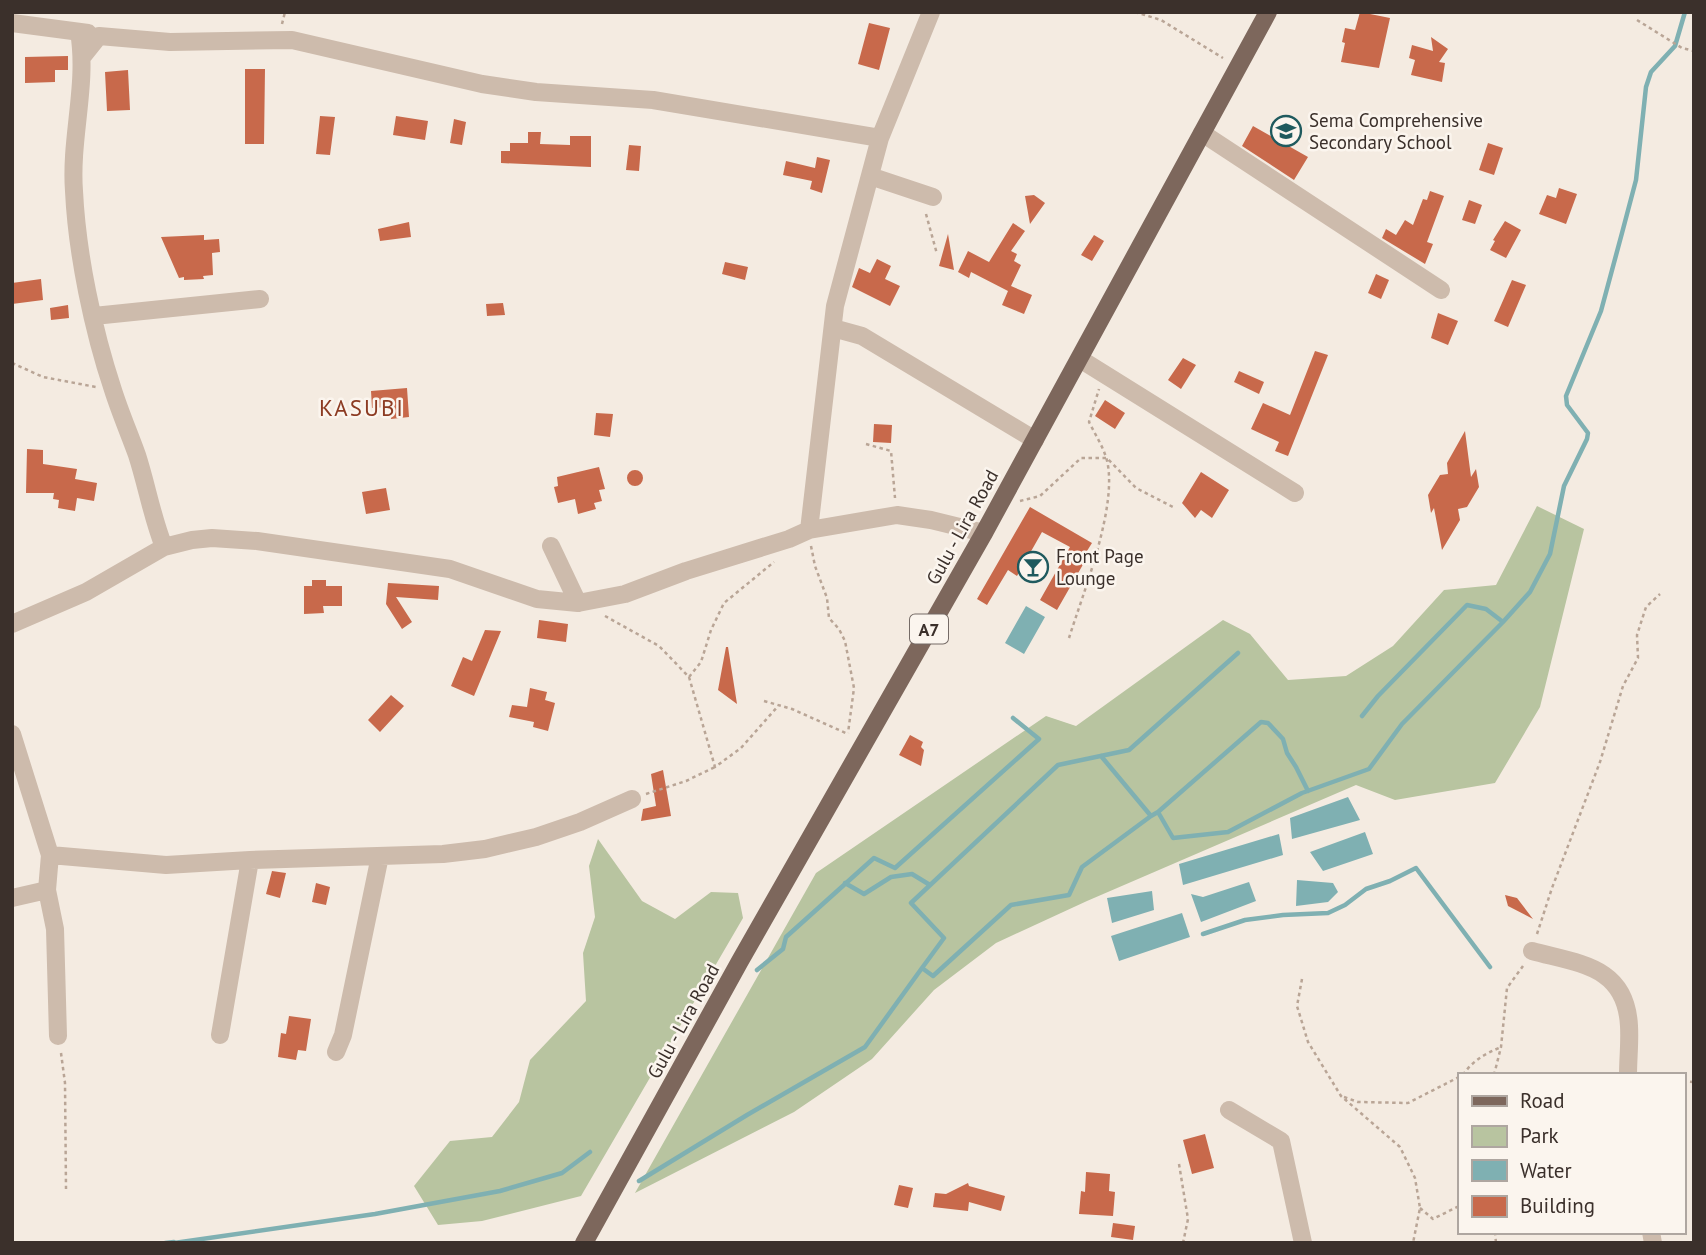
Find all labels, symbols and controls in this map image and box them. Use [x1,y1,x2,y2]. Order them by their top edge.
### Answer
place label: Sema Comprehensive Secondary School [1309,108,1483,154]
school or university icon: Sema Comprehensive Secondary School [1269,114,1303,148]
district label: KASUBI [319,393,405,422]
street label: Gulu - Lira Road [921,465,1003,589]
place label: Front Page Lounge [1056,544,1144,590]
bar icon: Front Page Lounge [1016,550,1050,584]
road number: A7 [910,614,948,644]
street label: Gulu - Lira Road [642,959,724,1083]
legend [1458,1073,1685,1234]
text: Road [1520,1087,1564,1114]
text: Park [1520,1122,1559,1149]
text: Water [1520,1157,1572,1184]
text: Building [1520,1192,1595,1219]

